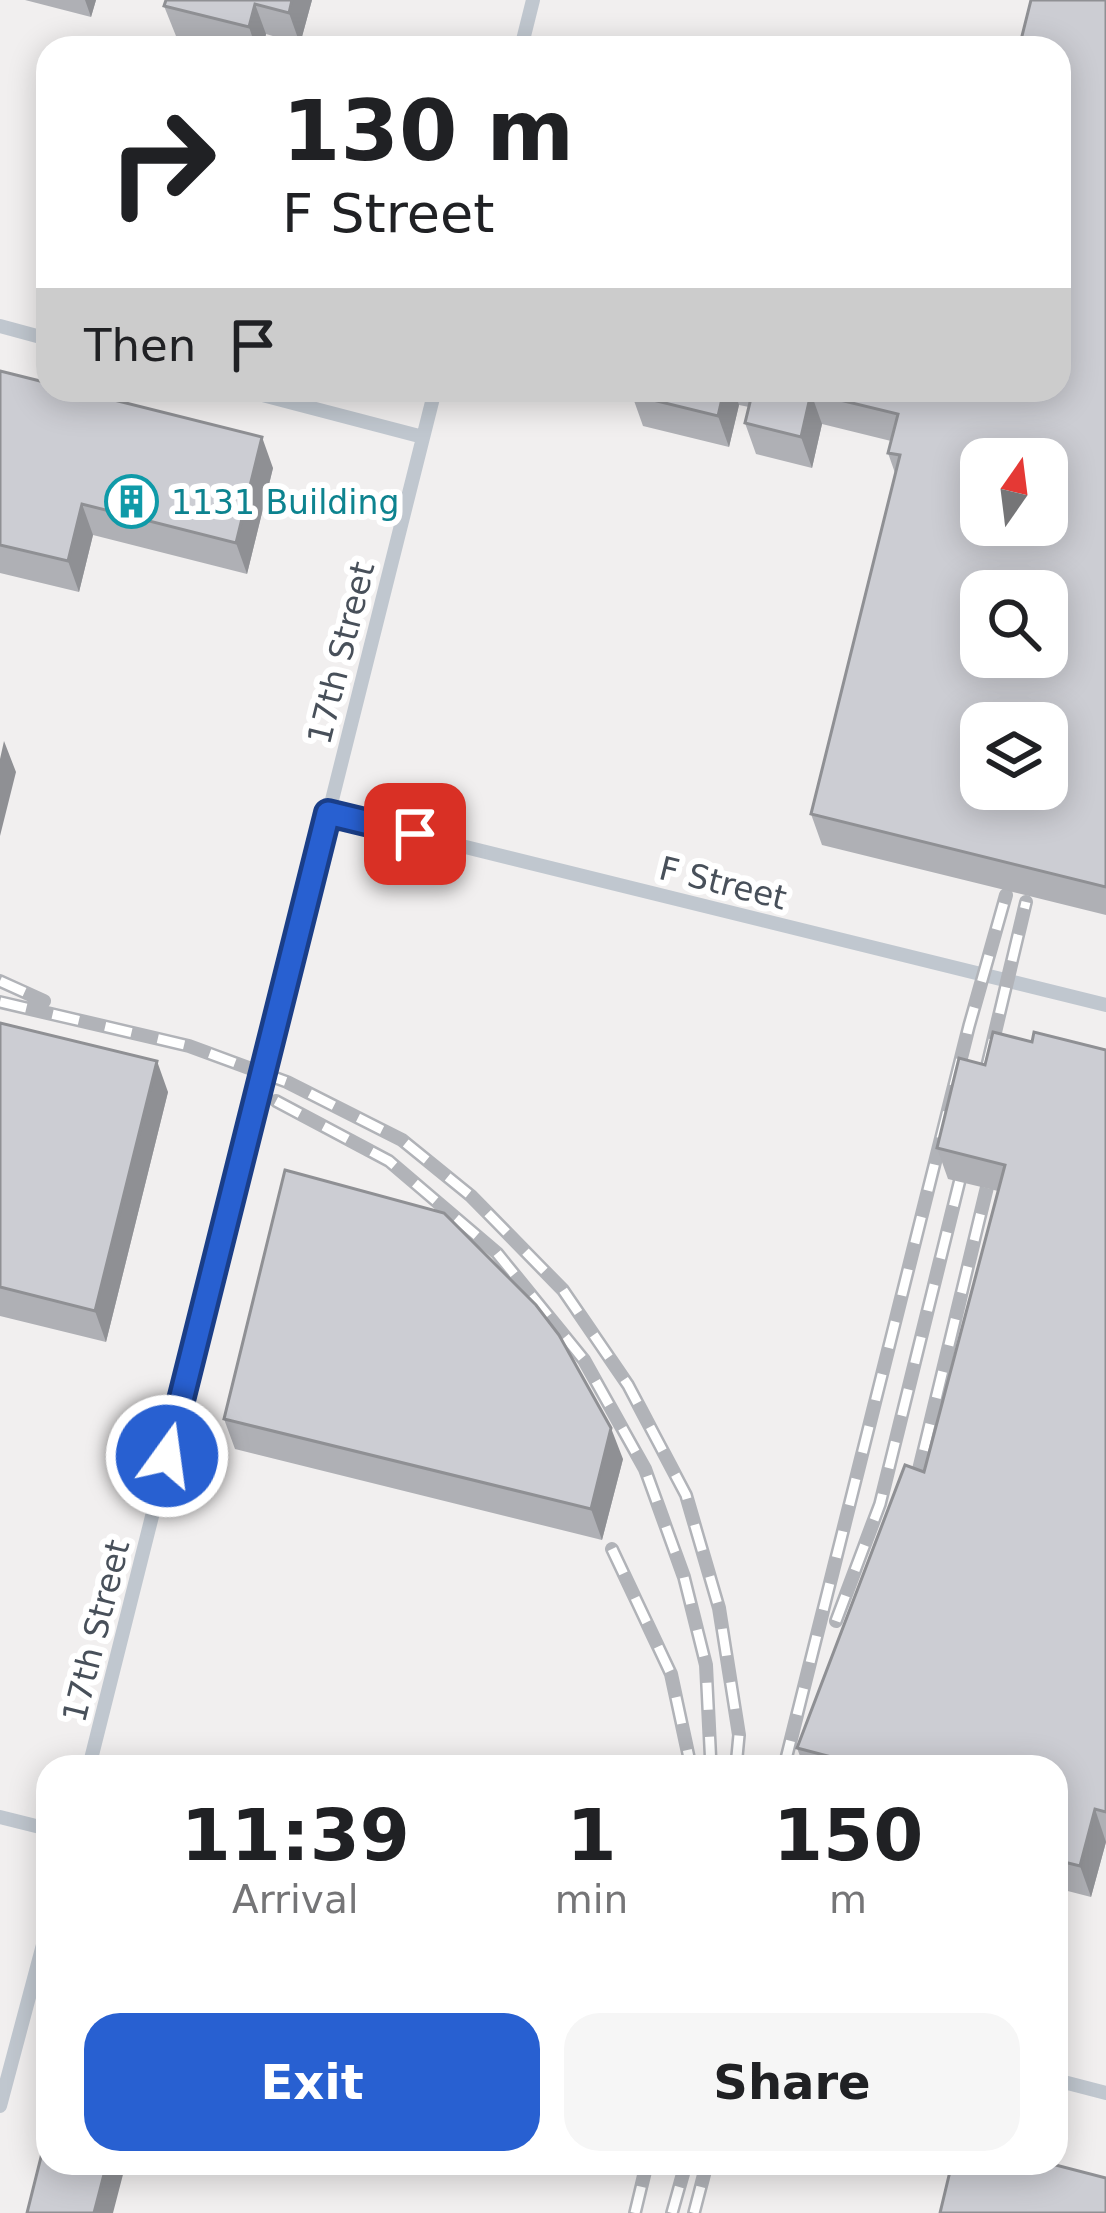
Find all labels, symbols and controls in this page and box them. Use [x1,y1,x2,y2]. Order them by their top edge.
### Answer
text: 130 m [282,82,574,180]
icon: right [84,84,240,240]
text: F Street [282,182,494,245]
icon: arrive [220,312,286,378]
text: Then [84,319,196,372]
north arrow [960,438,1068,546]
map controls [960,438,1068,810]
building icon: 1131 Building [104,474,160,530]
place label: 1131 Building [171,483,399,522]
street label: 17th Street [300,558,383,748]
button: search [960,570,1068,678]
button: layers [960,702,1068,810]
pin [364,783,466,885]
icon: arrive [382,801,448,867]
street label: F Street [655,848,791,918]
position arrow [104,1393,230,1519]
street label: 17th Street [55,1536,138,1726]
text: 11:39 [181,1793,410,1877]
text: 1 [566,1793,616,1877]
text: 150 [773,1793,923,1877]
text: Arrival [232,1877,359,1922]
text: min [555,1877,628,1922]
text: m [829,1877,867,1922]
button: Exit [84,2013,540,2151]
button: Share [564,2013,1020,2151]

